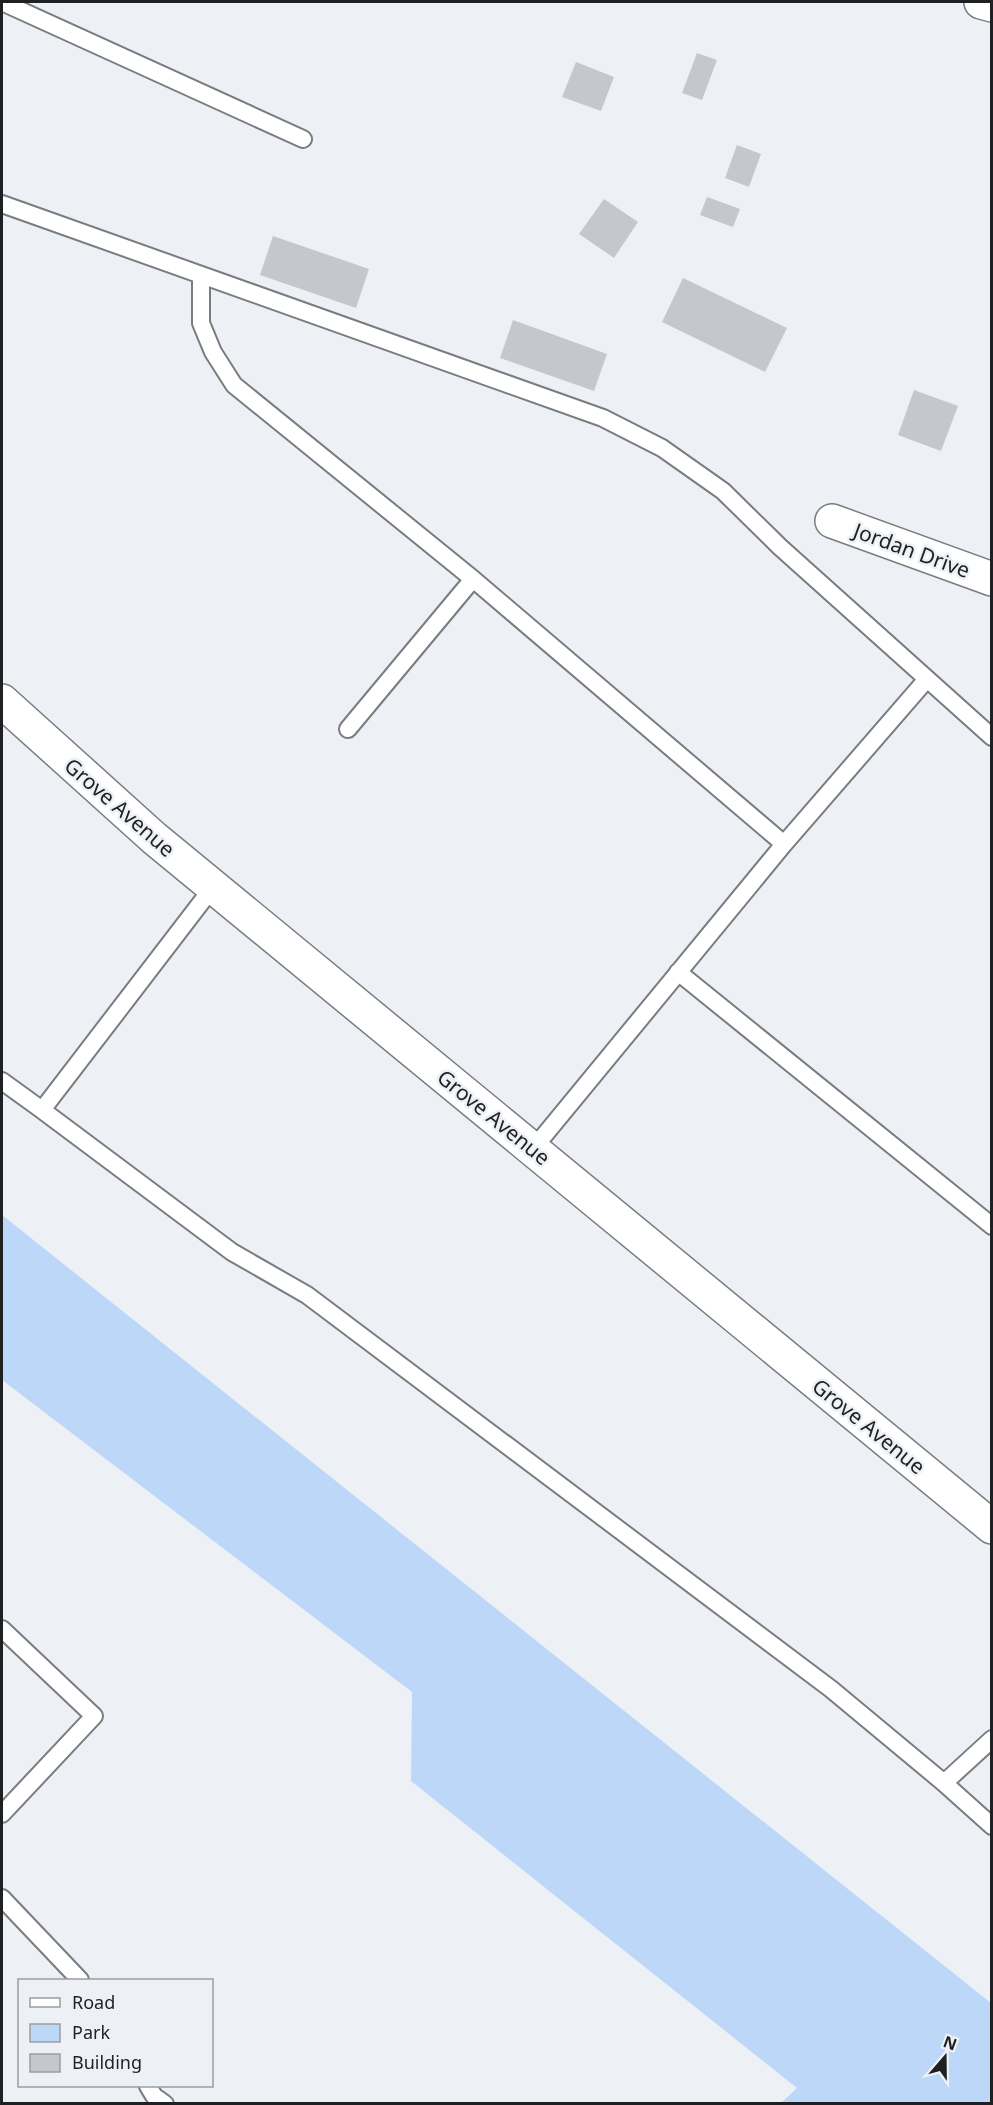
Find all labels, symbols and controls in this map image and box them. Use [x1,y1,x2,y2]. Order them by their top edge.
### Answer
street label: Jordan Drive [848,515,974,584]
street label: Grove Avenue [59,751,181,863]
street label: Grove Avenue [432,1063,556,1171]
street label: Grove Avenue [807,1372,931,1480]
legend [18,1979,213,2087]
text: Road [72,1990,115,2014]
text: Park [72,2020,110,2044]
north arrow [915,2027,975,2087]
text: N [940,2030,960,2055]
text: Building [72,2050,142,2074]

